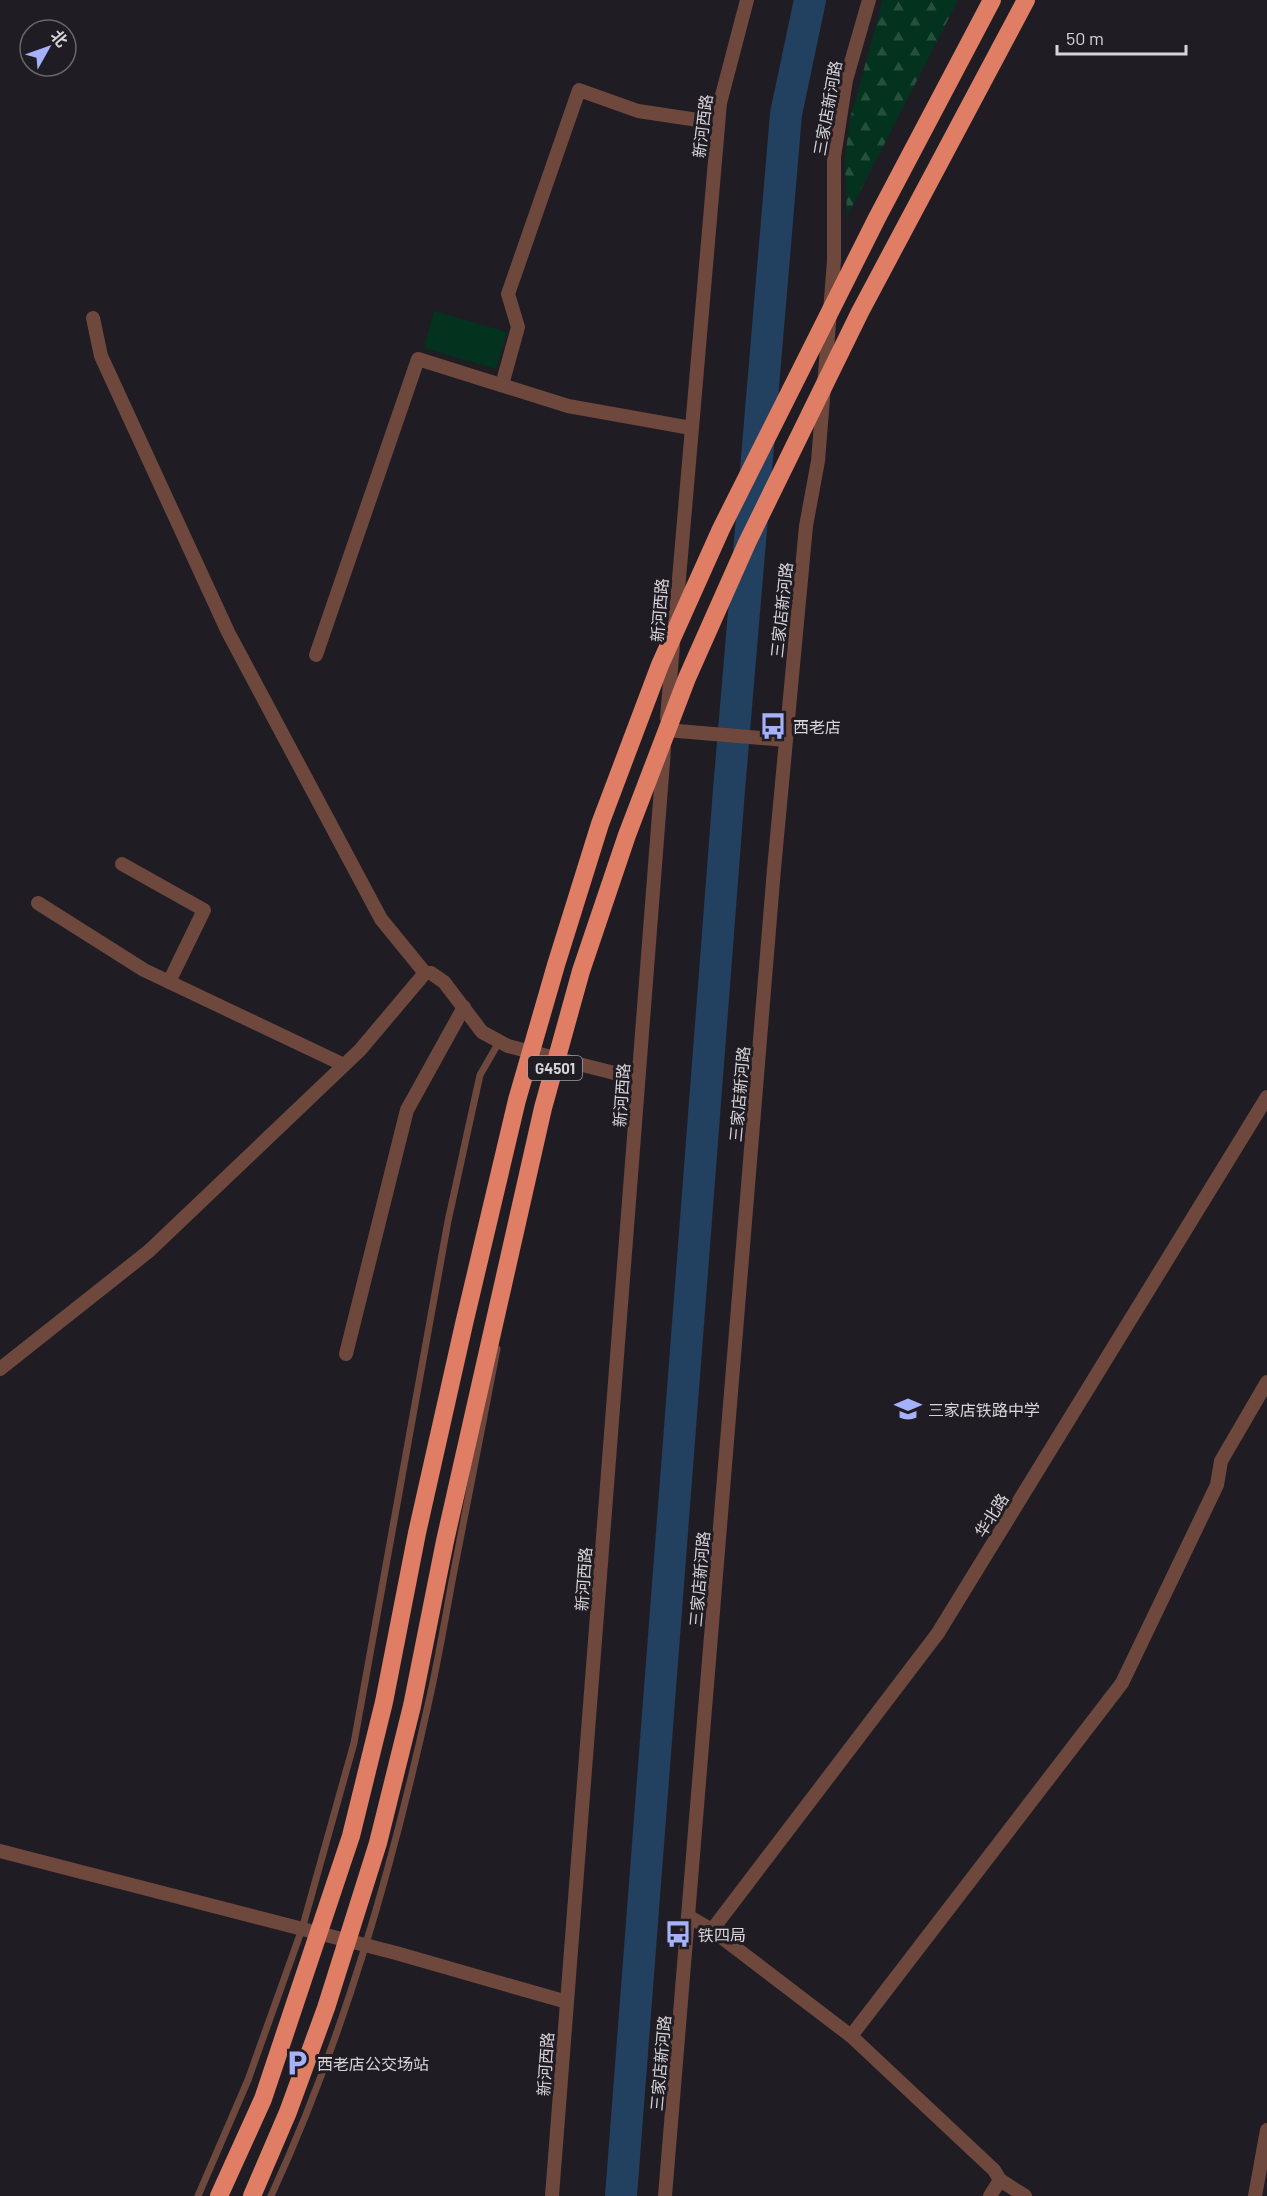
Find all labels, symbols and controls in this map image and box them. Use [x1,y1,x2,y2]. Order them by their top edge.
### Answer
north arrow [18,18,78,78]
scale bar [1057,18,1186,56]
text: 北 [47,26,72,50]
text: 50 m [1066,27,1104,49]
street label: 三家店新河路 [809,59,845,157]
street label: 新河西路 [689,93,715,159]
street label: 三家店新河路 [767,561,795,659]
street label: 新河西路 [647,577,671,643]
bus stop icon: 西老店 [758,711,788,741]
place label: 西老店 [793,717,841,736]
street label: 三家店新河路 [725,1045,753,1143]
road number: G4501 [528,1056,582,1080]
street label: 新河西路 [609,1062,633,1128]
school or university icon: 三家店铁路中学 [893,1394,923,1424]
place label: 三家店铁路中学 [928,1400,1040,1419]
street label: 华北路 [970,1490,1012,1540]
street label: 三家店新河路 [685,1530,713,1628]
street label: 新河西路 [571,1546,595,1612]
bus stop icon: 铁四局 [663,1919,693,1949]
place label: 铁四局 [698,1925,746,1944]
street label: 三家店新河路 [646,2014,674,2112]
street label: 新河西路 [533,2031,557,2097]
parking icon: 西老店公交场站 [282,2048,312,2078]
place label: 西老店公交场站 [317,2054,429,2073]

